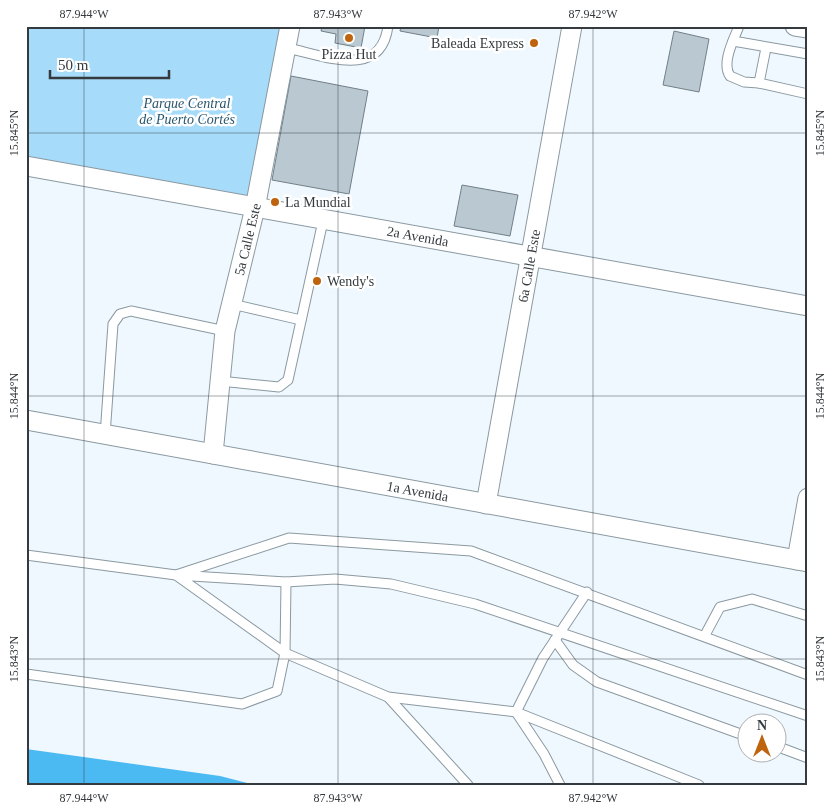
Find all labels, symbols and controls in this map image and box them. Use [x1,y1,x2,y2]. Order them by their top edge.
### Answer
text: 87.944°W [59,7,109,21]
text: 87.943°W [313,7,363,21]
text: 87.942°W [568,7,618,21]
marker: Pizza Hut [343,32,355,44]
place label: Baleada Express [431,36,524,51]
marker: Baleada Express [528,37,540,49]
place label: Pizza Hut [322,47,377,62]
scale bar [50,48,169,80]
text: 50 m [58,57,89,73]
park label: Parque Central de Puerto Cortés [139,96,235,127]
text: 15.845°N [7,109,21,156]
text: 15.845°N [813,109,827,156]
place label: La Mundial [285,195,351,210]
marker: La Mundial [269,196,281,208]
street label: 5a Calle Este [232,202,264,277]
street label: 2a Avenida [386,224,450,250]
street label: 6a Calle Este [515,228,543,304]
place label: Wendy's [327,274,374,289]
marker: Wendy's [311,275,323,287]
text: 15.844°N [7,372,21,419]
text: 15.844°N [813,372,827,419]
street label: 1a Avenida [385,479,450,505]
text: 15.843°N [7,635,21,682]
text: 15.843°N [813,635,827,682]
north arrow [736,714,786,764]
text: N [757,718,767,733]
text: 87.944°W [59,791,109,805]
text: 87.943°W [313,791,363,805]
text: 87.942°W [568,791,618,805]

